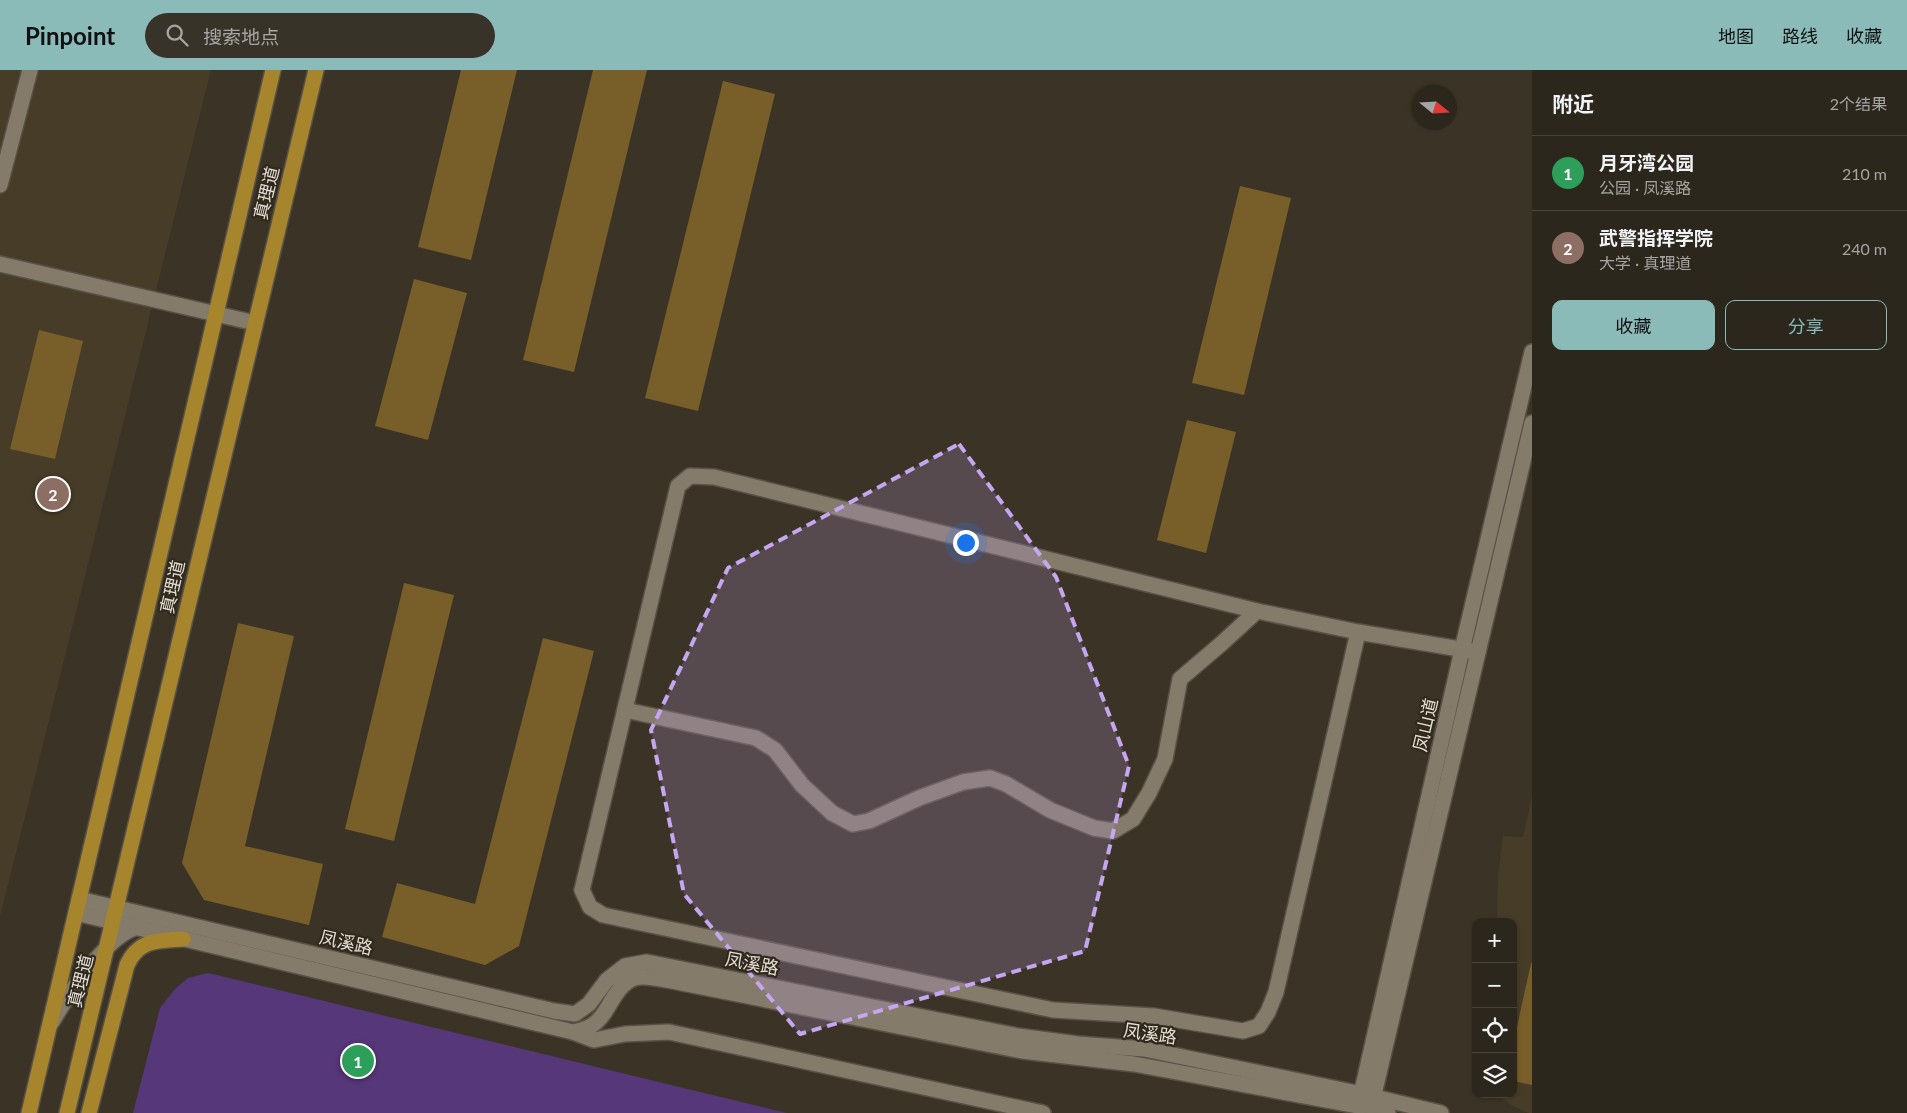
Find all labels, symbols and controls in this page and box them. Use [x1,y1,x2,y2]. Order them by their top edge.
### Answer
search box [145,13,495,58]
text: Pinpoint [25,21,115,50]
icon: search [163,21,191,49]
text: 搜索地点 [203,25,279,48]
text: 地图 [1718,25,1754,47]
text: 路线 [1782,25,1818,47]
text: 收藏 [1846,25,1882,47]
north arrow [1412,85,1457,130]
text: 附近 [1552,91,1594,116]
text: 2个结果 [1830,94,1887,113]
text: 月牙湾公园 [1599,151,1694,174]
street label: 真理道 [249,164,283,222]
text: 1 [1563,164,1573,183]
text: 210 m [1842,164,1887,183]
text: 公园 · 凤溪路 [1599,178,1691,197]
text: 武警指挥学院 [1599,226,1713,249]
text: 2 [1563,239,1573,258]
text: 240 m [1842,239,1887,258]
text: 大学 · 真理道 [1599,253,1691,272]
button: 收藏 [1552,300,1715,350]
button: 分享 [1725,300,1887,350]
pin: 2 [37,475,69,513]
your location [953,530,979,556]
street label: 真理道 [155,558,189,616]
street label: 凤山道 [1408,696,1442,754]
map controls [1472,918,1517,1098]
button: + [1472,918,1517,963]
street label: 凤溪路 [317,925,375,959]
street label: 凤溪路 [724,947,781,979]
street label: 真理道 [63,952,97,1010]
button: − [1472,963,1517,1008]
button: locate [1472,1008,1517,1053]
street label: 凤溪路 [1122,1018,1178,1048]
pin: 1 [342,1042,374,1080]
button: layers [1472,1053,1517,1098]

